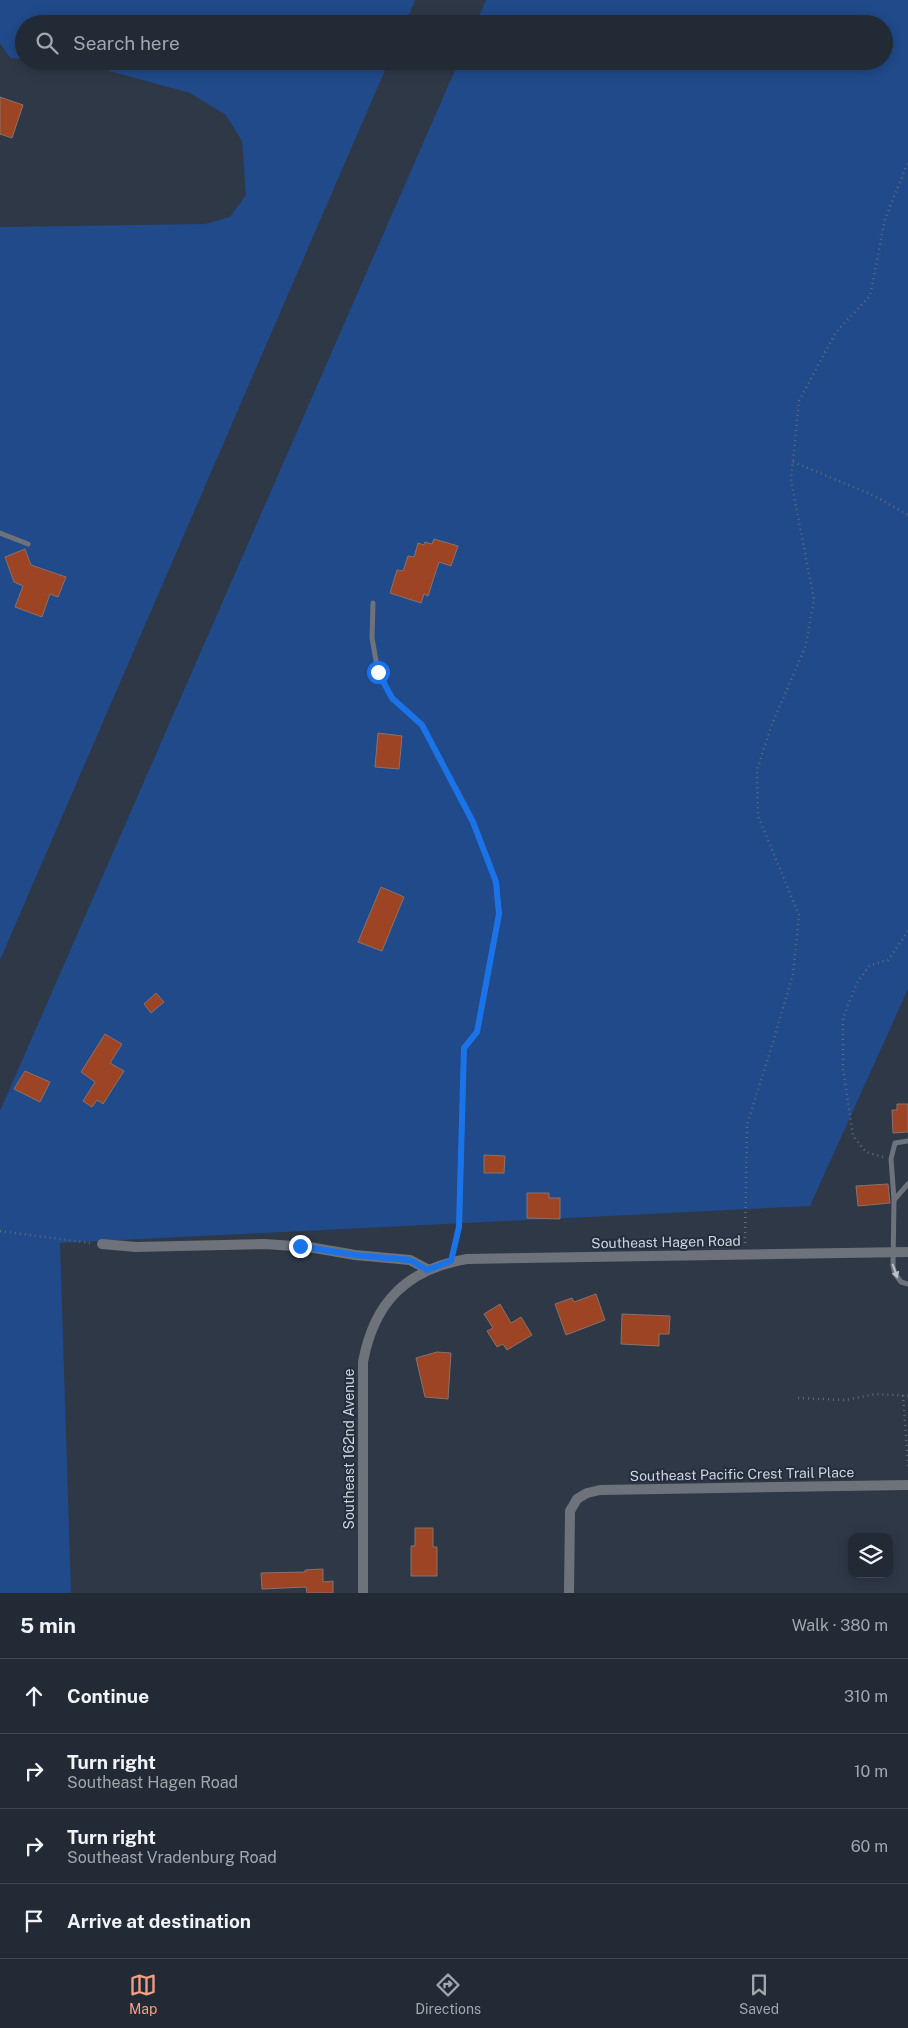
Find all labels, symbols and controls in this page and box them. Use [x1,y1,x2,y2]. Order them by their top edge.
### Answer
search box [15,15,893,70]
icon: search [33,29,61,57]
text: Search here [73,32,180,54]
route start [367,661,390,684]
street label: Southeast Hagen Road [591,1233,741,1251]
route end [289,1235,312,1258]
one-way arrow [891,1264,899,1279]
street label: Southeast 162nd Avenue [341,1368,357,1529]
street label: Southeast Pacific Crest Trail Place [630,1464,854,1484]
map controls [848,1533,893,1578]
button: layers [848,1533,893,1578]
text: 5 min [20,1613,76,1638]
text: Walk · 380 m [792,1616,888,1635]
icon: ahead [20,1682,48,1710]
text: Continue [67,1685,149,1707]
text: 310 m [844,1687,888,1706]
text: Turn right [67,1751,156,1773]
icon: right [20,1757,48,1785]
text: 10 m [854,1762,888,1781]
text: Southeast Hagen Road [67,1773,238,1792]
text: Turn right [67,1826,156,1848]
icon: right [20,1832,48,1860]
text: 60 m [851,1837,888,1856]
text: Southeast Vradenburg Road [67,1848,277,1867]
icon: arrive [20,1907,48,1935]
text: Arrive at destination [67,1910,251,1932]
tab: Map [129,1971,157,2017]
tab: Directions [415,1971,481,2017]
tab: Saved [739,1971,779,2017]

